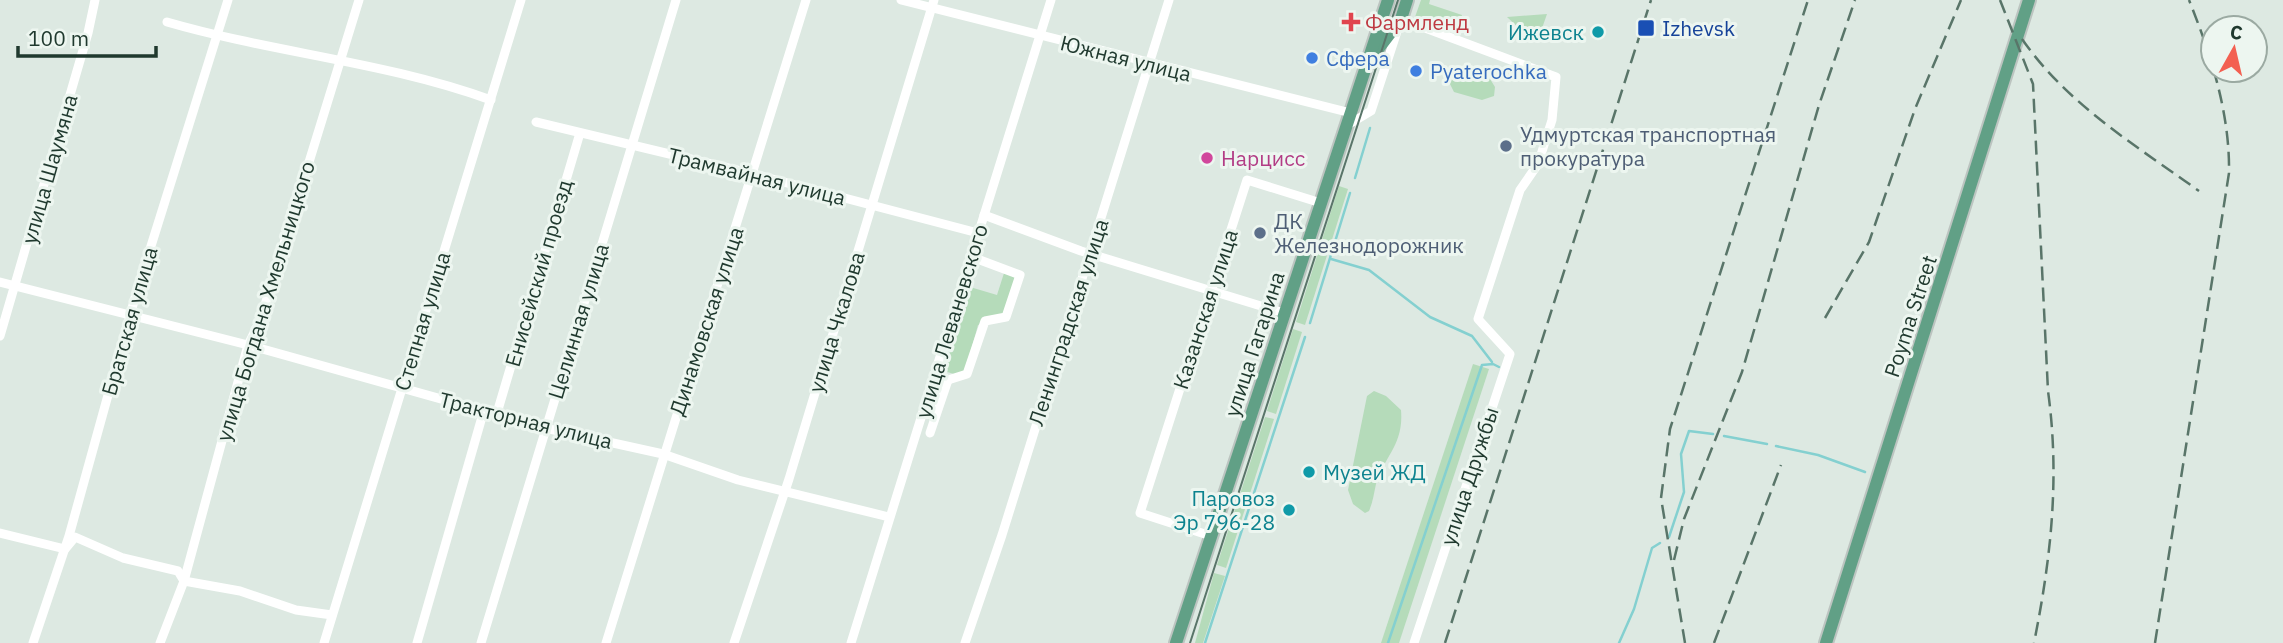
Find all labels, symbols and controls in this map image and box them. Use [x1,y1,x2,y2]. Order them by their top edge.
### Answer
place label: Фармленд [1365,8,1469,36]
scale bar [18,14,156,58]
marker: Фармленд [1343,14,1359,30]
place label: Izhevsk [1662,14,1735,42]
north arrow [2199,14,2269,84]
place label: Ижевск [1508,18,1584,46]
marker: Izhevsk [1636,18,1656,38]
text: С [2229,19,2244,45]
text: 100 m [28,24,89,52]
marker: Ижевск [1590,24,1606,40]
street label: Южная улица [1058,28,1194,88]
place label: Сфера [1326,44,1390,72]
marker: Сфера [1304,50,1320,66]
place label: Pyaterochka [1430,57,1547,85]
marker: Pyaterochka [1408,63,1424,79]
street label: улица Шаумяна [14,91,84,247]
place label: Удмуртская транспортная прокуратура [1520,120,1776,172]
marker: Удмуртская транспортная прокуратура [1498,138,1514,154]
street label: Трамвайная улица [665,140,849,212]
place label: Нарцисс [1221,144,1305,172]
marker: Нарцисс [1199,150,1215,166]
street label: улица Богдана Хмельницкого [209,158,321,444]
street label: Енисейский проезд [498,176,578,370]
place label: ДК Железнодорожник [1274,207,1464,259]
street label: Ленинградская улица [1021,215,1115,429]
street label: улица Леваневского [908,221,994,421]
street label: Динамовская улица [662,223,750,419]
marker: ДК Железнодорожник [1252,225,1268,241]
street label: Казанская улица [1166,226,1244,392]
street label: Целинная улица [541,240,615,402]
street label: Братская улица [94,243,164,399]
street label: Степная улица [388,248,456,394]
street label: улица Чкалова [801,248,871,396]
street label: Poyma Street [1877,251,1943,381]
street label: улица Гагарина [1217,268,1291,420]
street label: Тракторная улица [436,385,616,455]
street label: улица Дружбы [1433,403,1505,549]
place label: Музей ЖД [1323,458,1426,486]
marker: Музей ЖД [1301,464,1317,480]
place label: Паровоз Эр 796-28 [1173,484,1275,536]
marker: Паровоз Эр 796-28 [1281,502,1297,518]

